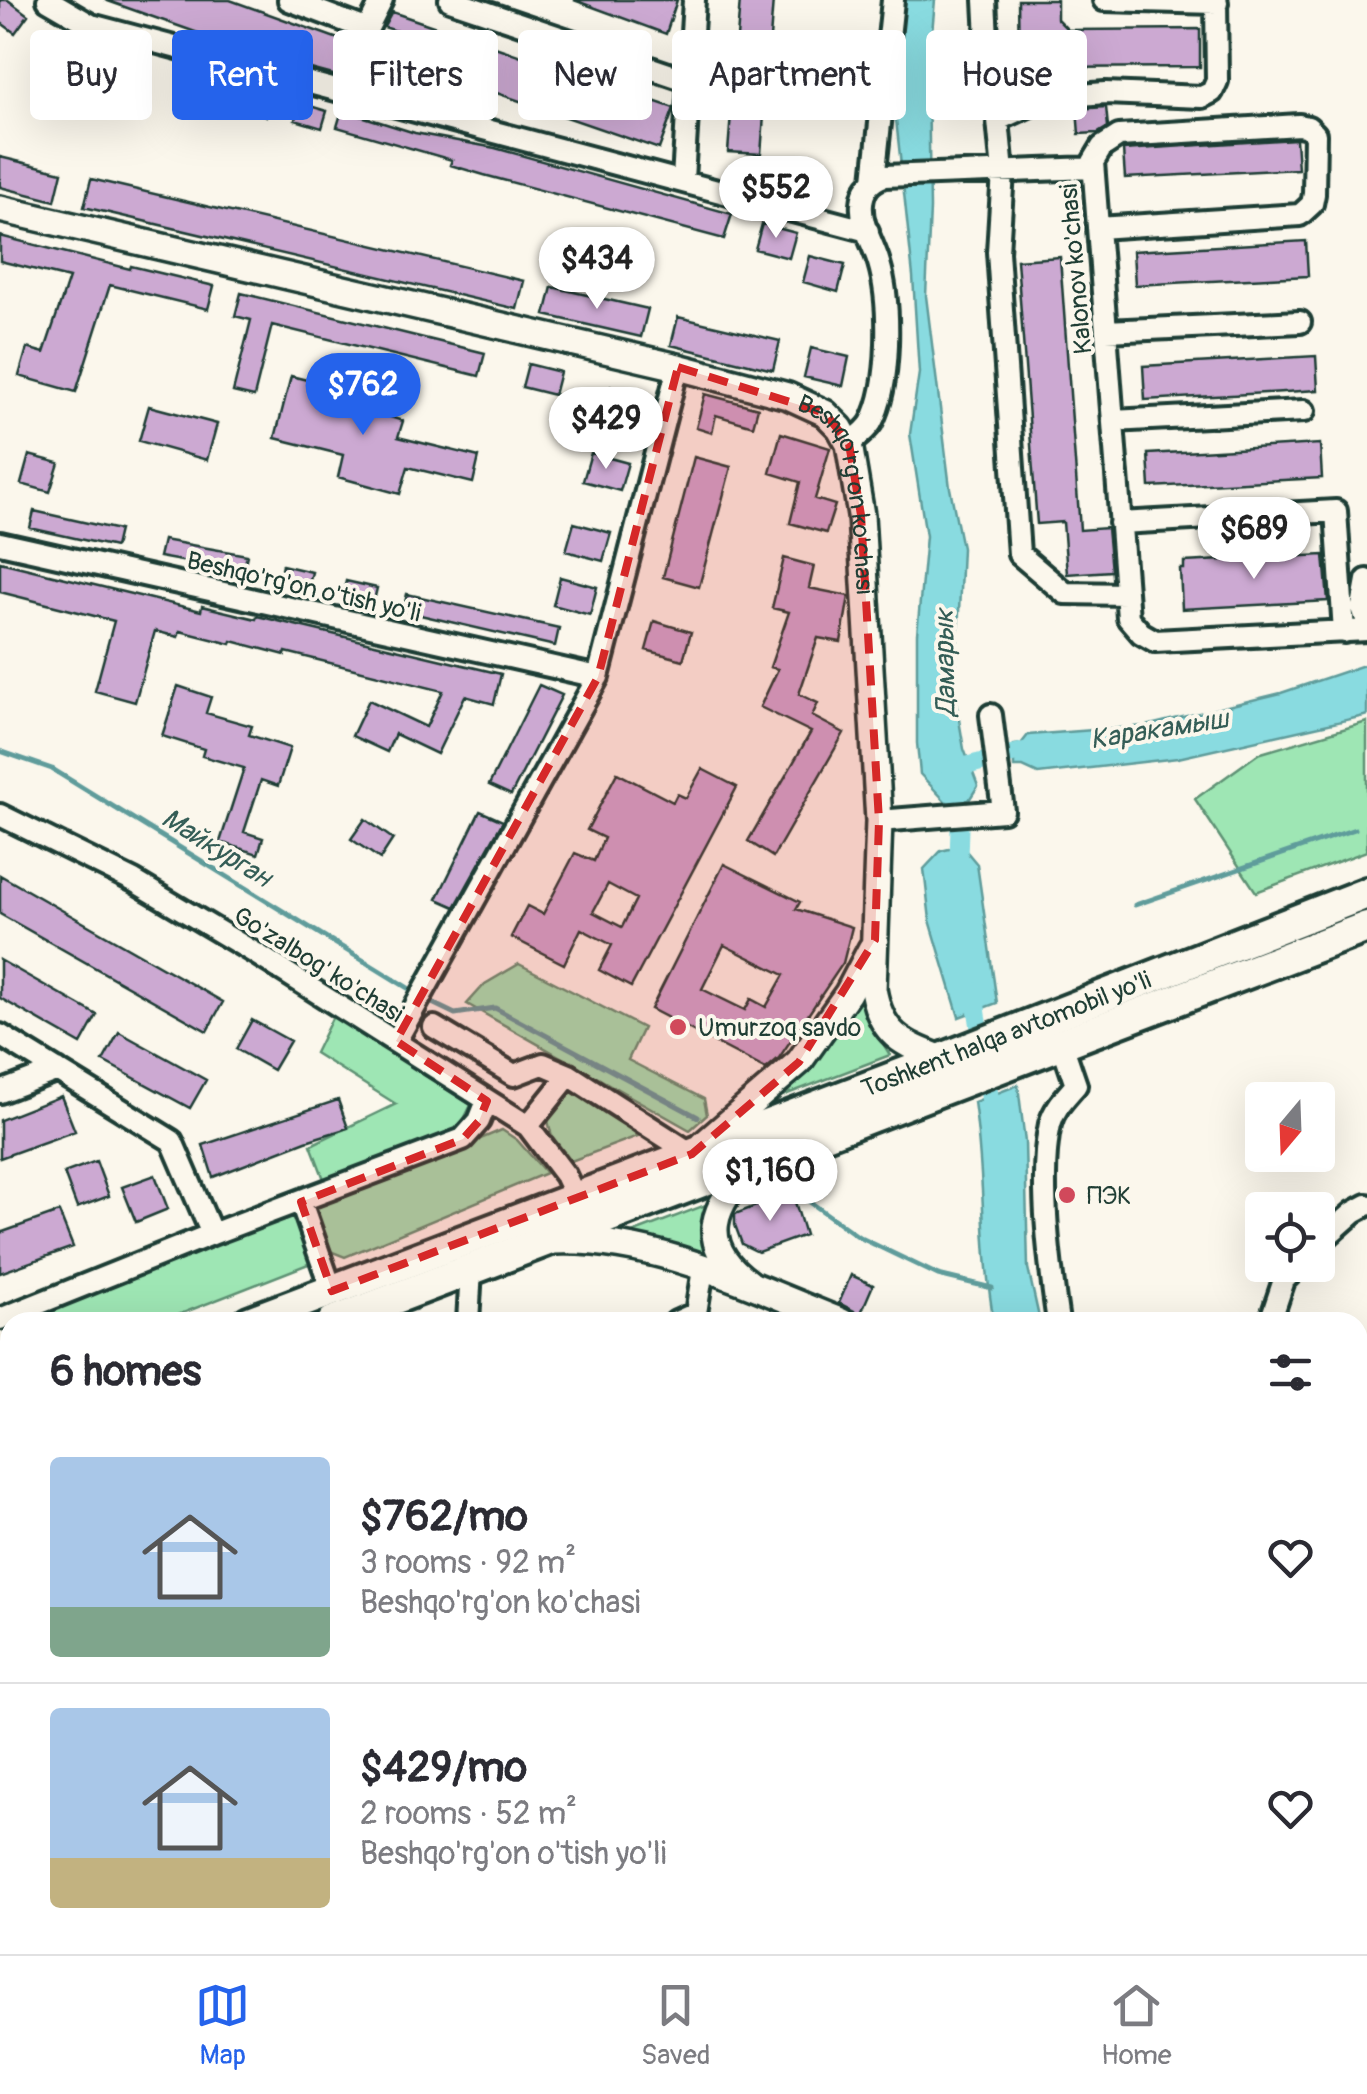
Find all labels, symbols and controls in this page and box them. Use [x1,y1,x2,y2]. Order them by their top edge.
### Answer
chip: Buy [30,30,152,120]
chip: Rent [172,30,313,120]
chip: Filters [333,30,498,120]
chip: New [518,30,652,120]
chip: Apartment [672,30,906,120]
chip: House [926,30,1087,120]
pin: $552 [717,156,835,241]
text: $552 [741,168,811,208]
street label: Kalonov ko'chasi [1054,182,1099,355]
pin: $434 [538,227,656,312]
text: $434 [561,239,633,279]
pin: $762 [304,353,422,438]
text: $762 [328,365,398,405]
pin: $429 [547,387,665,472]
street label: Beshqo'rg'on ko'chasi [792,388,880,595]
text: $429 [571,399,641,439]
pin: $689 [1195,497,1313,582]
text: $689 [1220,509,1288,549]
street label: Beshqo'rg'on o'tish yo'li [184,545,424,629]
water label: Дамарык [927,607,964,719]
water label: Каракамыш [1088,701,1233,758]
water label: Майкурган [155,801,280,897]
street label: Go'zalbog' ko'chasi [227,901,409,1030]
street label: Toshkent halqa avtomobil yo'li [857,965,1156,1105]
place label: Umurzoq savdo [698,1013,861,1044]
marker: Umurzoq savdo [667,1016,689,1038]
north arrow [1245,1082,1335,1172]
map controls [1245,1082,1335,1282]
pin: $1,160 [689,1139,851,1224]
text: $1,160 [725,1151,815,1191]
place label: ПЭК [1087,1181,1131,1212]
marker: ПЭК [1056,1184,1078,1206]
button: locate [1245,1192,1335,1282]
icon: filters [1263,1345,1318,1400]
text: 6 homes [50,1346,201,1398]
text: $762/mo [360,1491,528,1543]
icon: home [130,1497,250,1617]
icon: heart [1263,1530,1318,1585]
text: 3 rooms · 92 m² [360,1543,576,1583]
text: Beshqo'rg'on ko'chasi [360,1583,640,1623]
text: $429/mo [360,1742,527,1794]
icon: home [130,1748,250,1868]
icon: heart [1263,1781,1318,1836]
text: 2 rooms · 52 m² [360,1794,577,1834]
text: Beshqo'rg'on o'tish yo'li [360,1834,666,1874]
tab: Map [195,1978,250,2073]
tab: Saved [641,1978,710,2073]
tab: Home [1101,1978,1172,2073]

